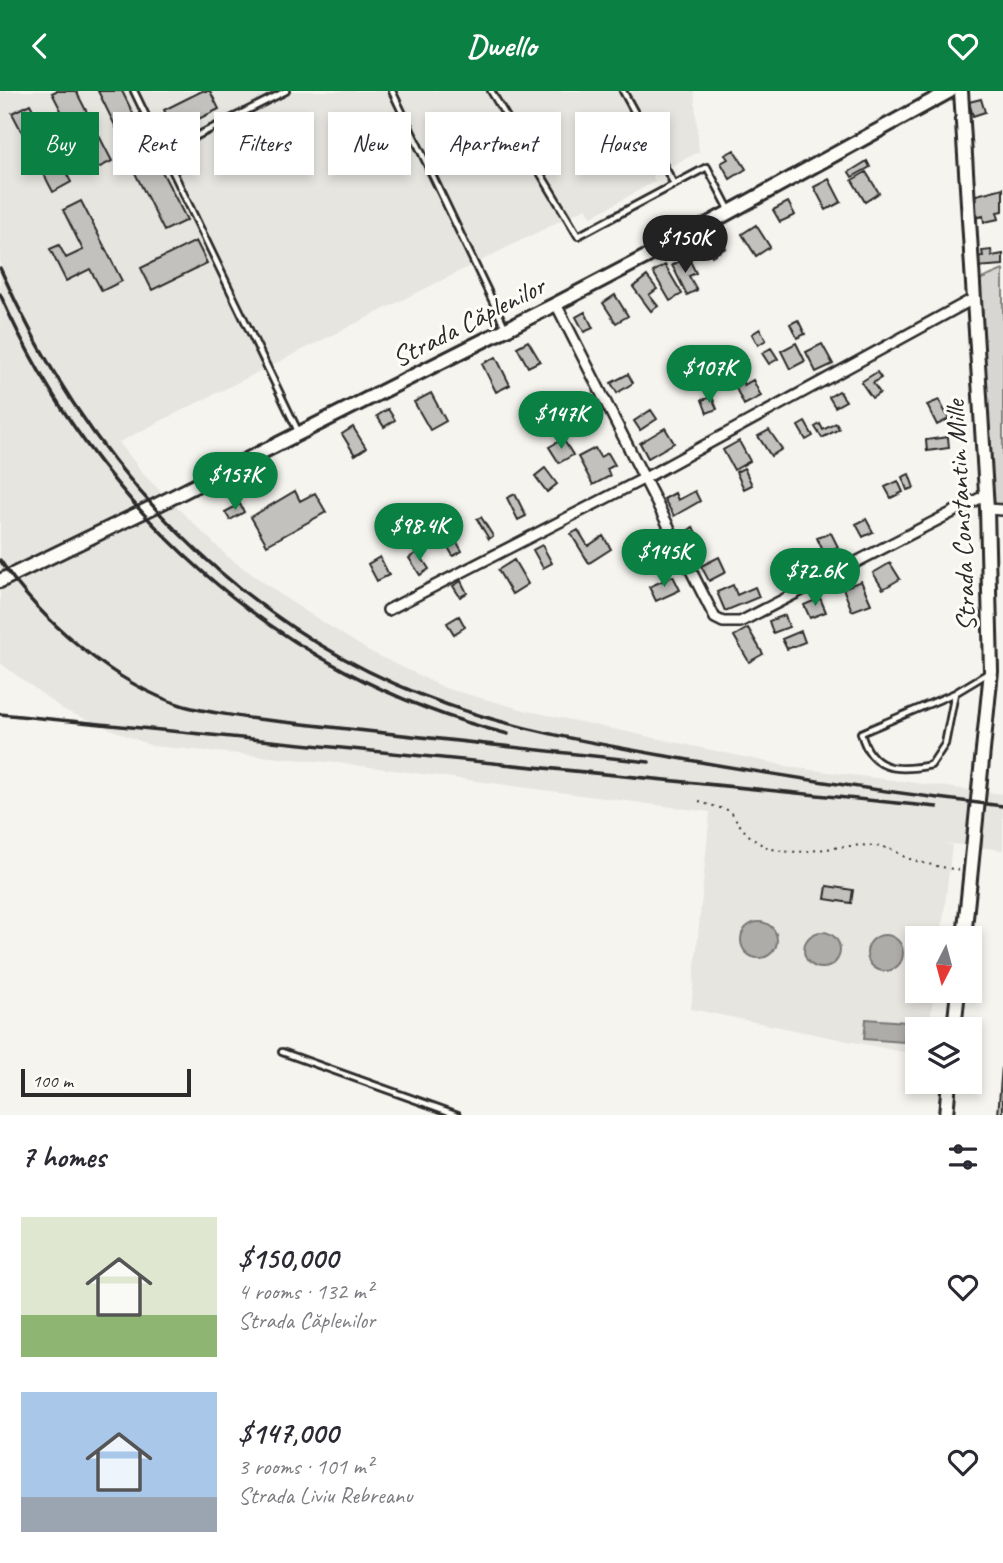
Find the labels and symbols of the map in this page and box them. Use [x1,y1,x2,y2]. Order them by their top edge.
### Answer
pin: $150K [636,215,734,275]
street label: Strada Căplenilor [386,267,552,375]
pin: $107K [660,345,758,405]
pin: $147K [512,391,610,451]
street label: Strada Constantin Mille [937,397,984,633]
pin: $157K [186,453,284,512]
pin: $98.4K [362,503,476,563]
pin: $145K [615,529,713,589]
pin: $72.6K [758,549,872,608]
north arrow [905,926,982,1003]
scale bar [21,1066,191,1098]

